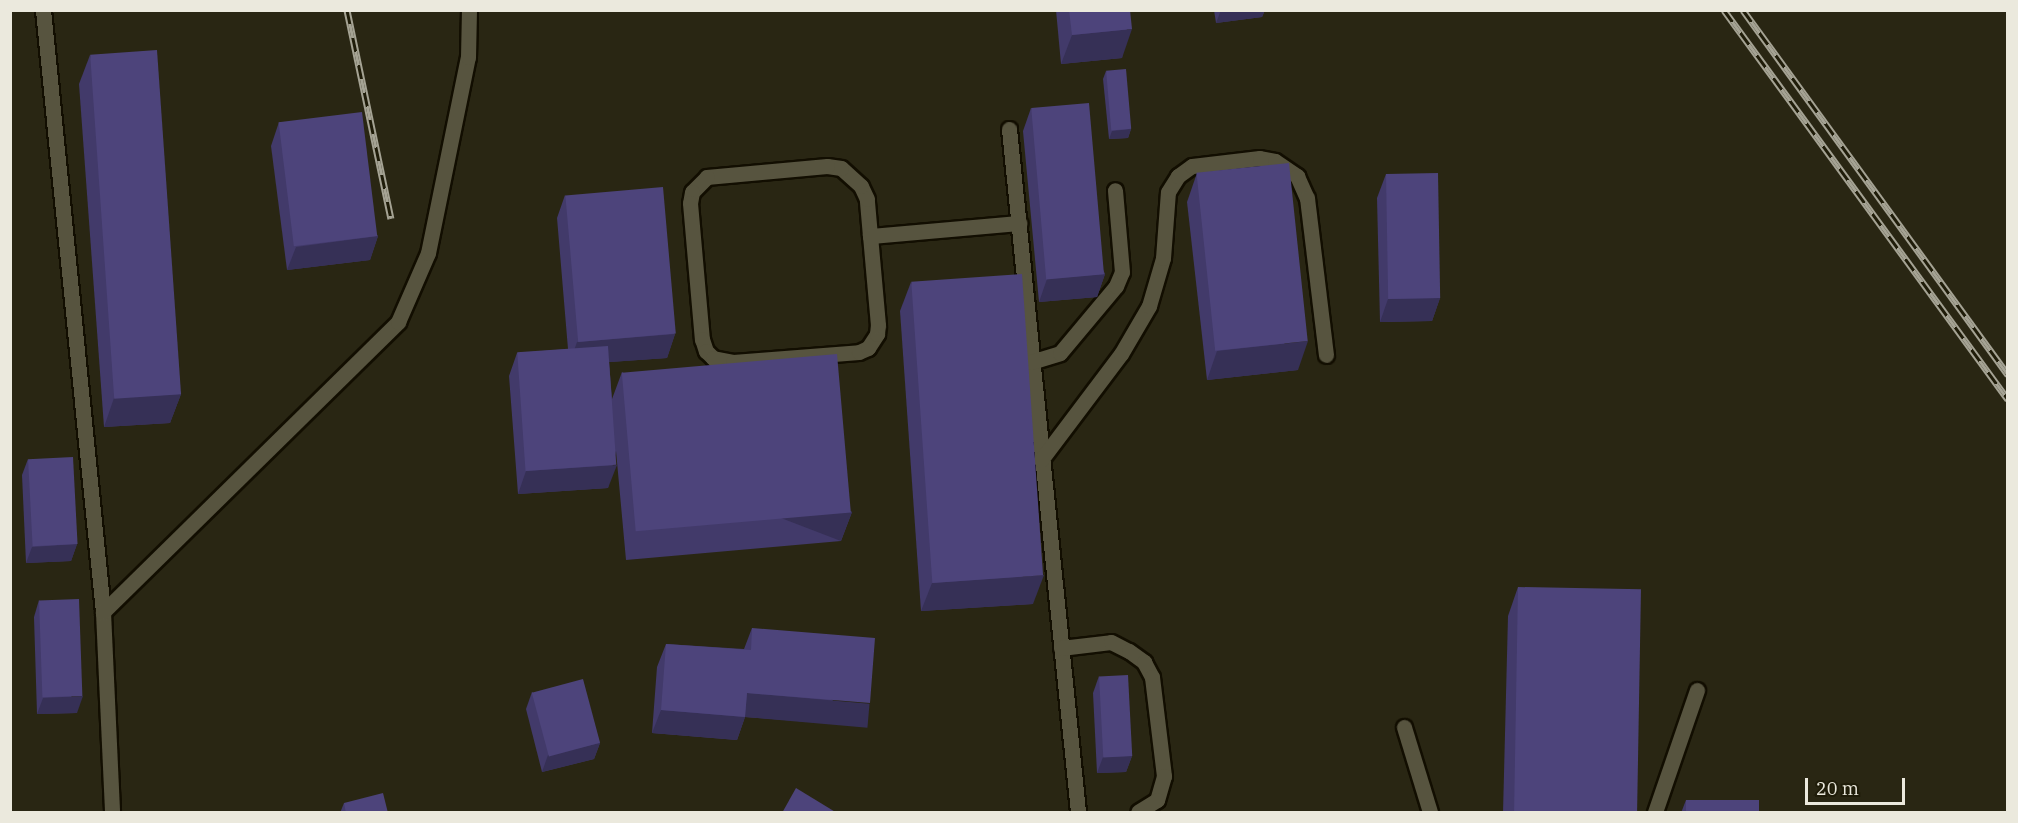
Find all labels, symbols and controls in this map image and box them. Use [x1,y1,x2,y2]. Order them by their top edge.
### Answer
scale bar [1808,766,1908,804]
text: 20 m [1816,777,1859,800]

